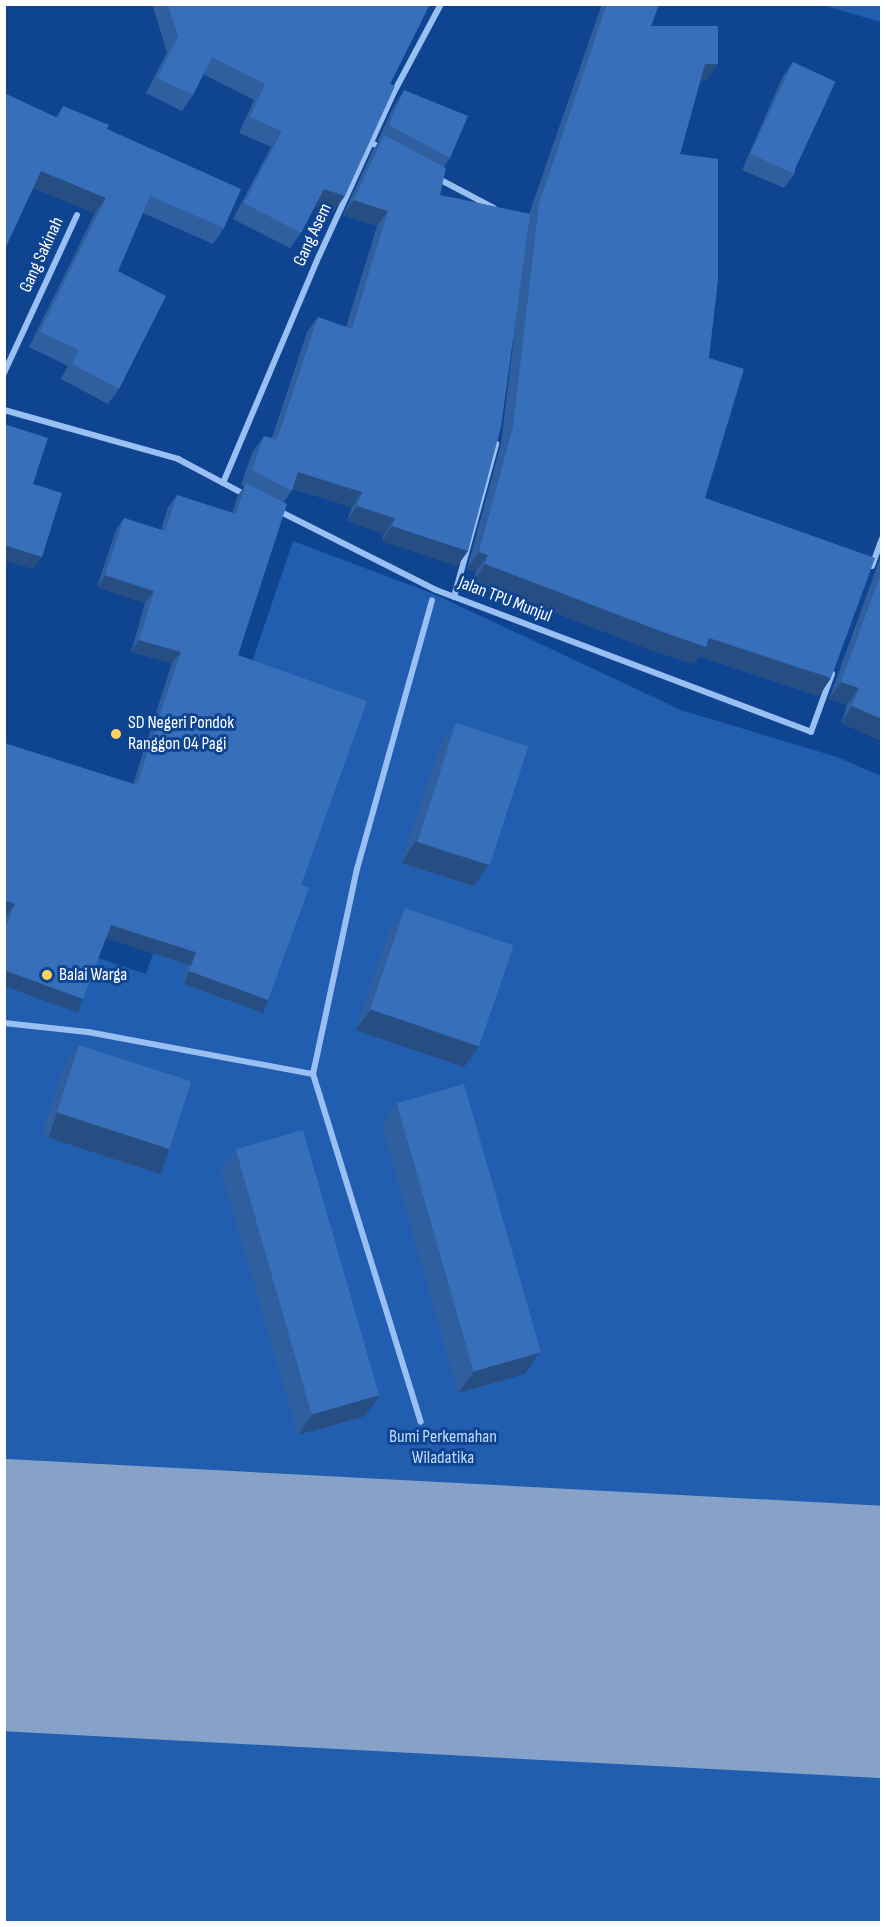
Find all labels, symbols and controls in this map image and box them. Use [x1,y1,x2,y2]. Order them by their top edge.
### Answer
street label: Gang Asem [289,200,337,270]
street label: Gang Sakinah [15,214,69,296]
street label: Jalan TPU Munjul [455,572,555,628]
place label: SD Negeri Pondok Ranggon 04 Pagi [128,713,234,756]
marker: SD Negeri Pondok Ranggon 04 Pagi [109,727,123,741]
place label: Balai Warga [59,964,127,986]
marker: Balai Warga [40,968,54,982]
park label: Bumi Perkemahan Wiladatika [389,1427,497,1470]

